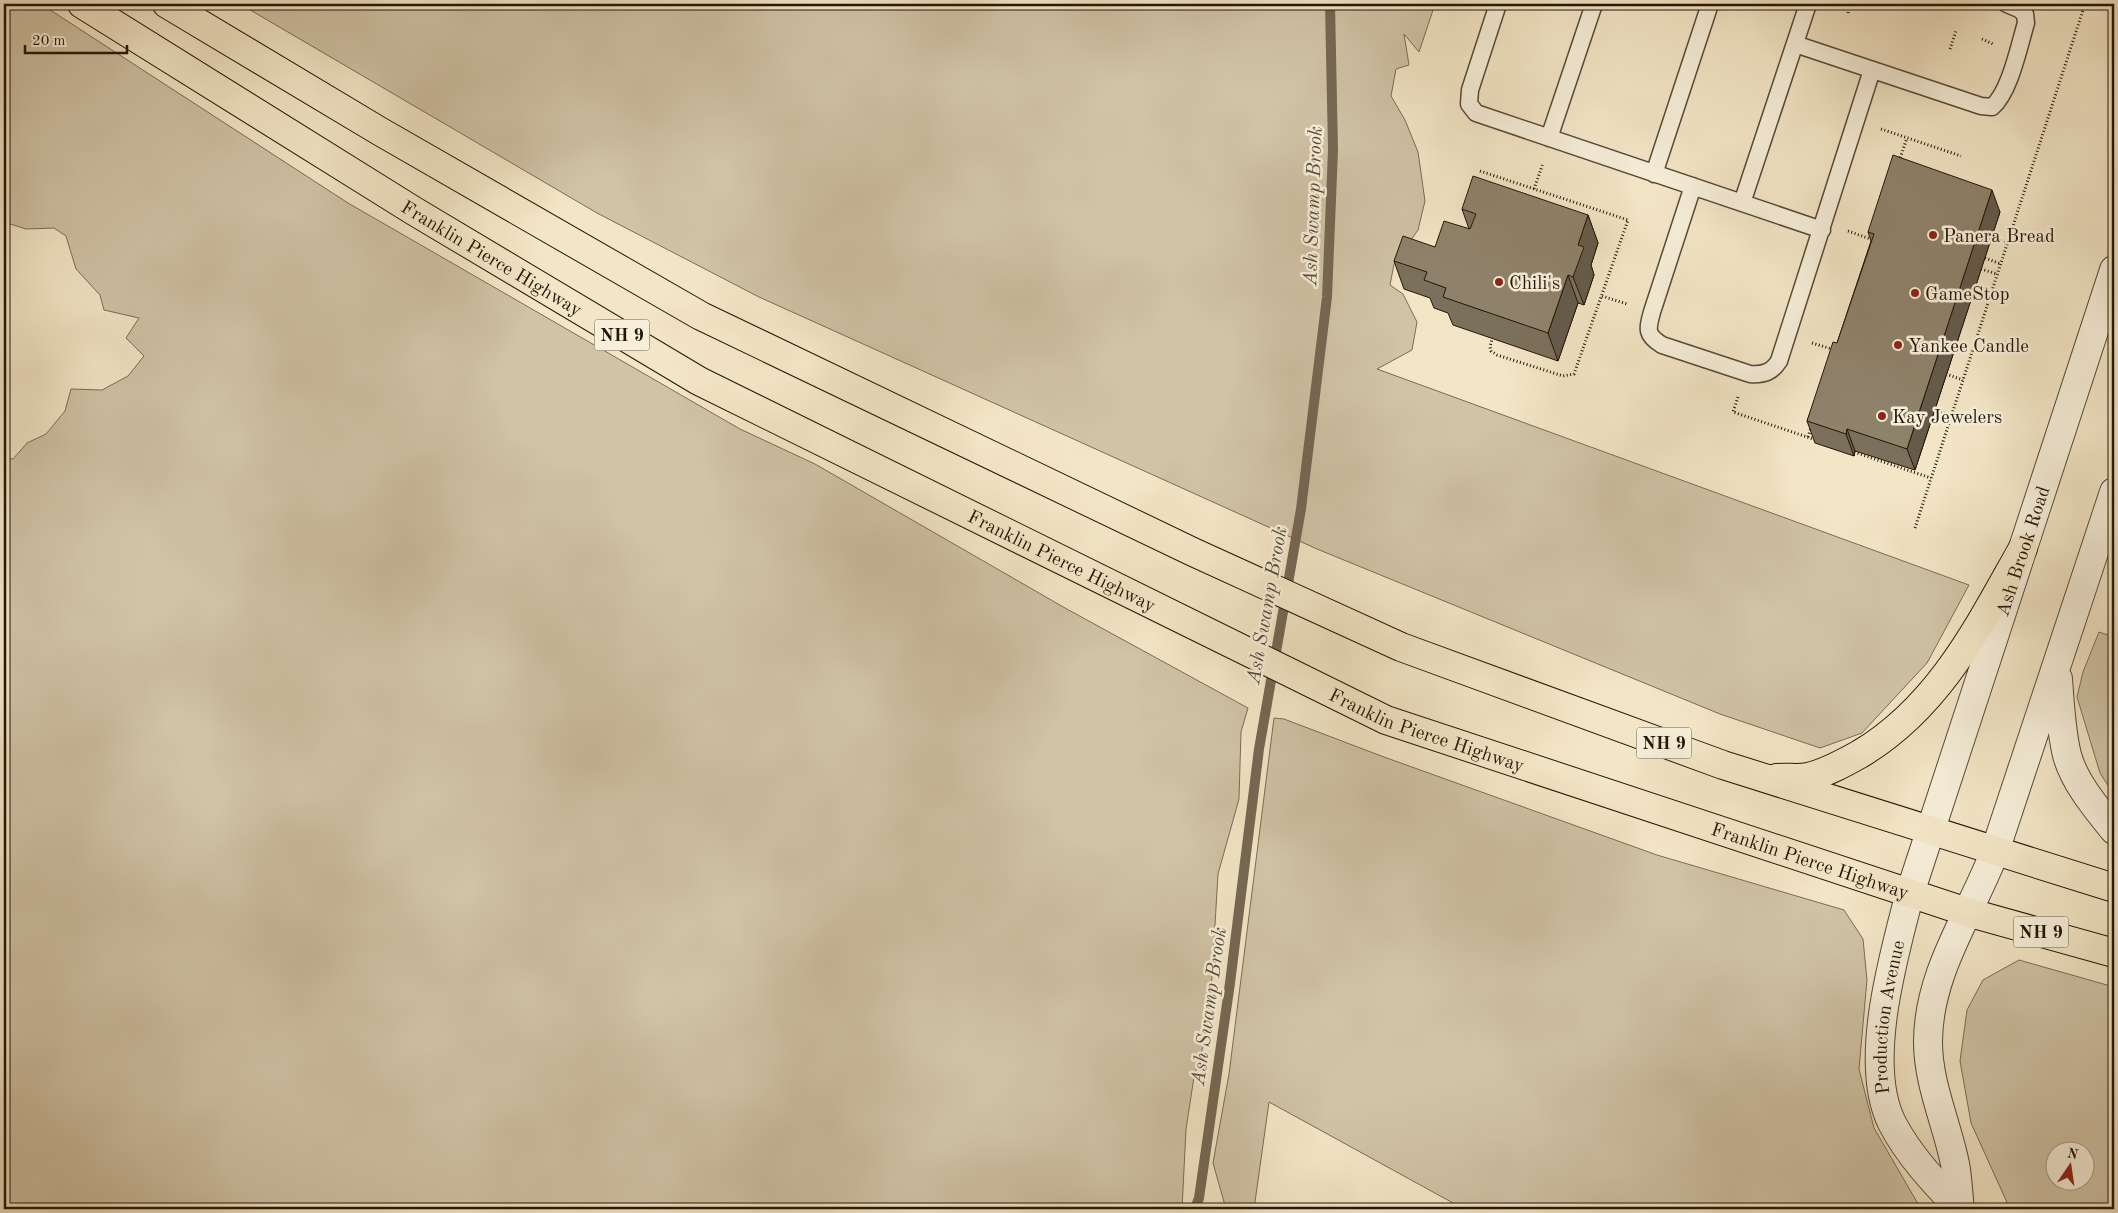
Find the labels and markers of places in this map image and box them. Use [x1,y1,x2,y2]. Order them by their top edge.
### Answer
place label: Panera Bread [1943,228,2055,247]
marker: Panera Bread [1927,229,1939,241]
place label: Chili's [1509,275,1560,294]
marker: Chili's [1493,276,1505,288]
place label: GameStop [1925,286,2010,305]
marker: GameStop [1909,287,1921,299]
place label: Yankee Candle [1908,338,2029,357]
marker: Yankee Candle [1892,339,1904,351]
place label: Kay Jewelers [1892,409,2002,428]
marker: Kay Jewelers [1876,410,1888,422]

